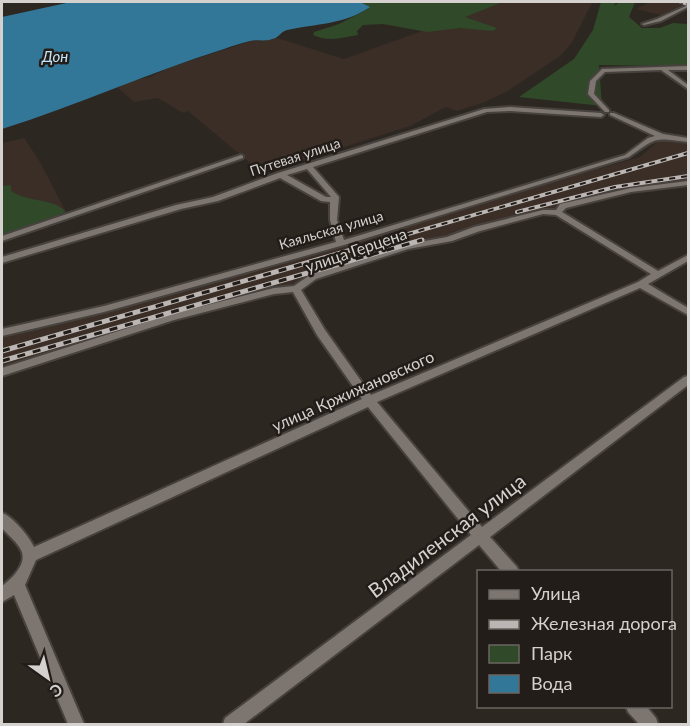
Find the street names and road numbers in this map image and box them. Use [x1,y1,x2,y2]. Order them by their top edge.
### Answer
street label: Путевая улица [247,134,342,179]
street label: Каяльская улица [277,207,385,253]
street label: улица Герцена [303,223,409,276]
street label: улица Кржижановского [269,346,437,435]
street label: Владиленская улица [363,468,530,602]

